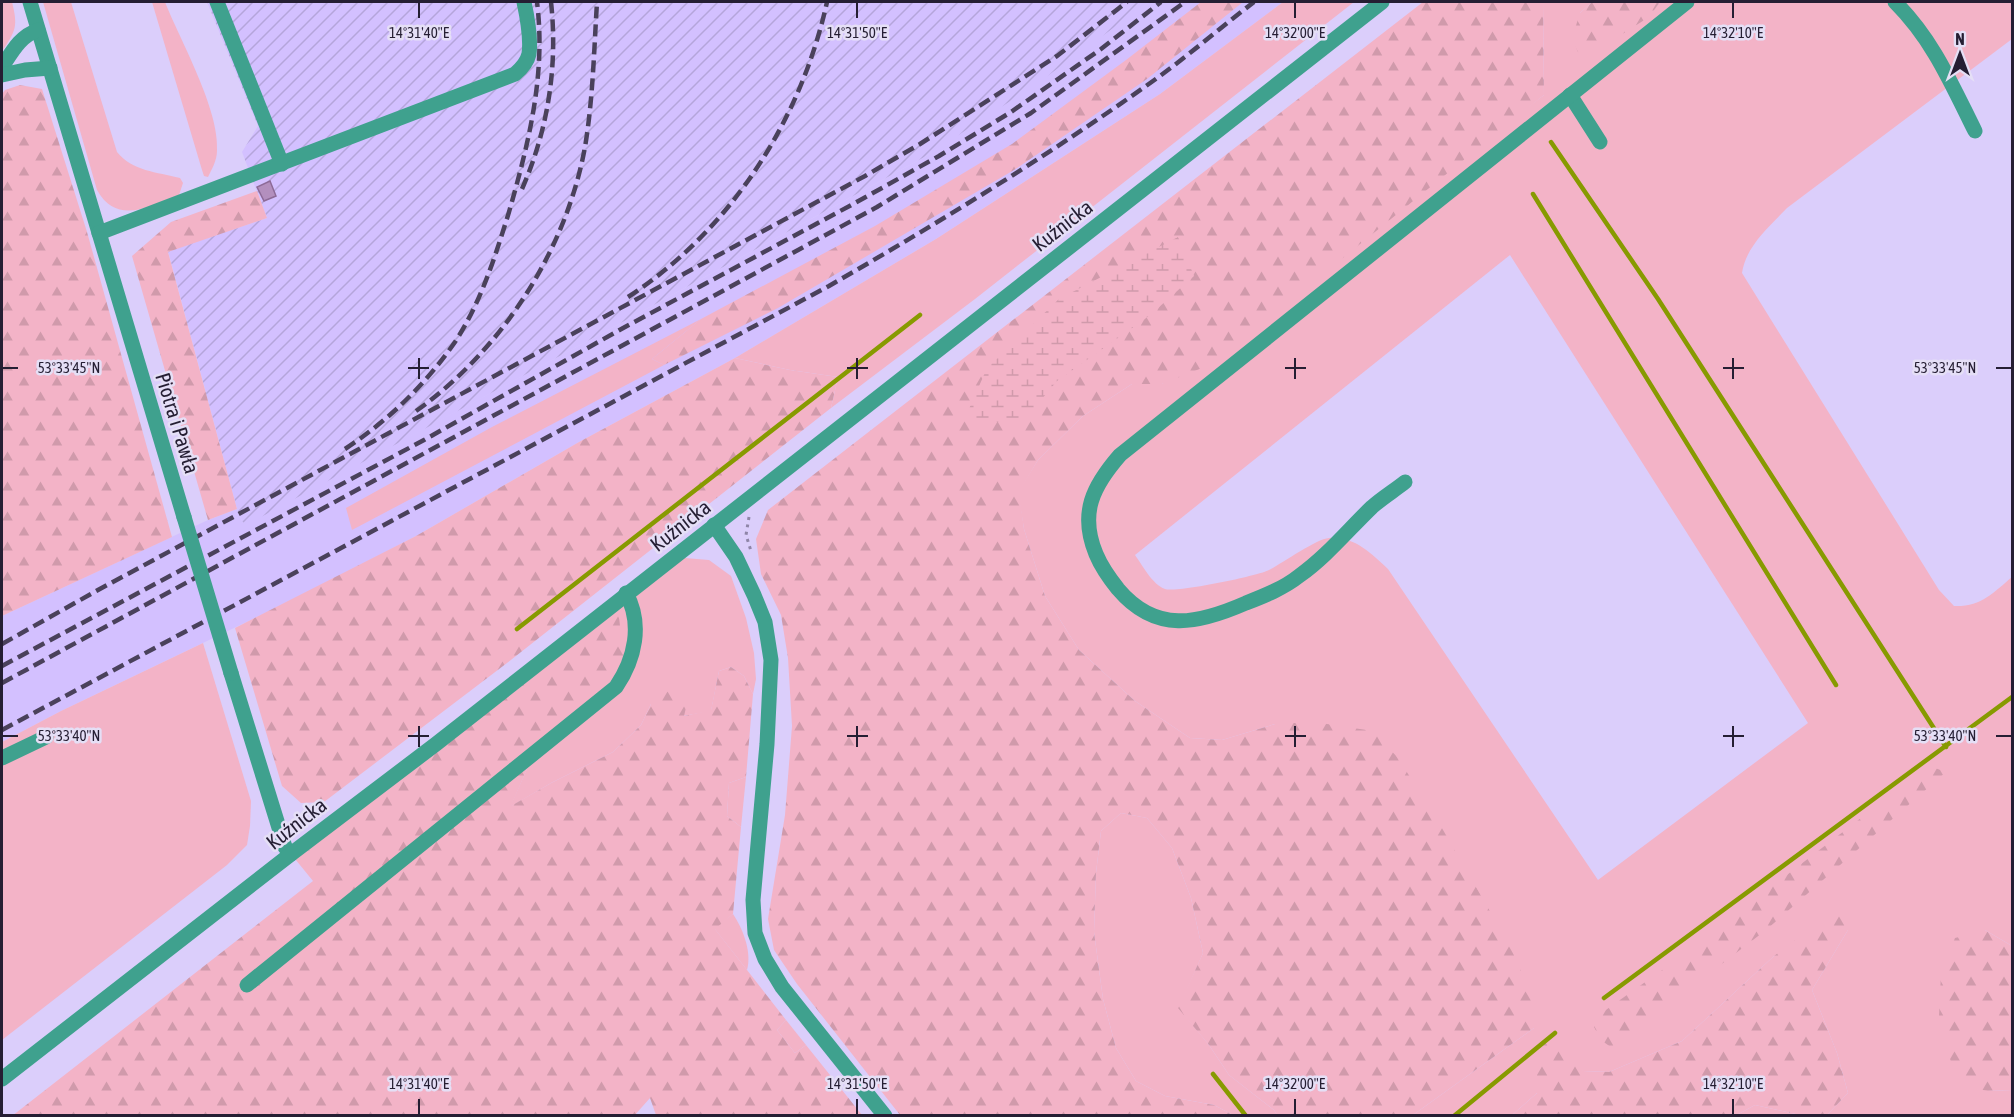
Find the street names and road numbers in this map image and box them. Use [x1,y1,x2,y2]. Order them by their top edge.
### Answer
street label: Kuźnicka [1027,194,1097,256]
street label: Piotra i Pawła [151,370,205,476]
street label: Kuźnicka [645,494,715,556]
street label: Kuźnicka [261,792,331,854]

